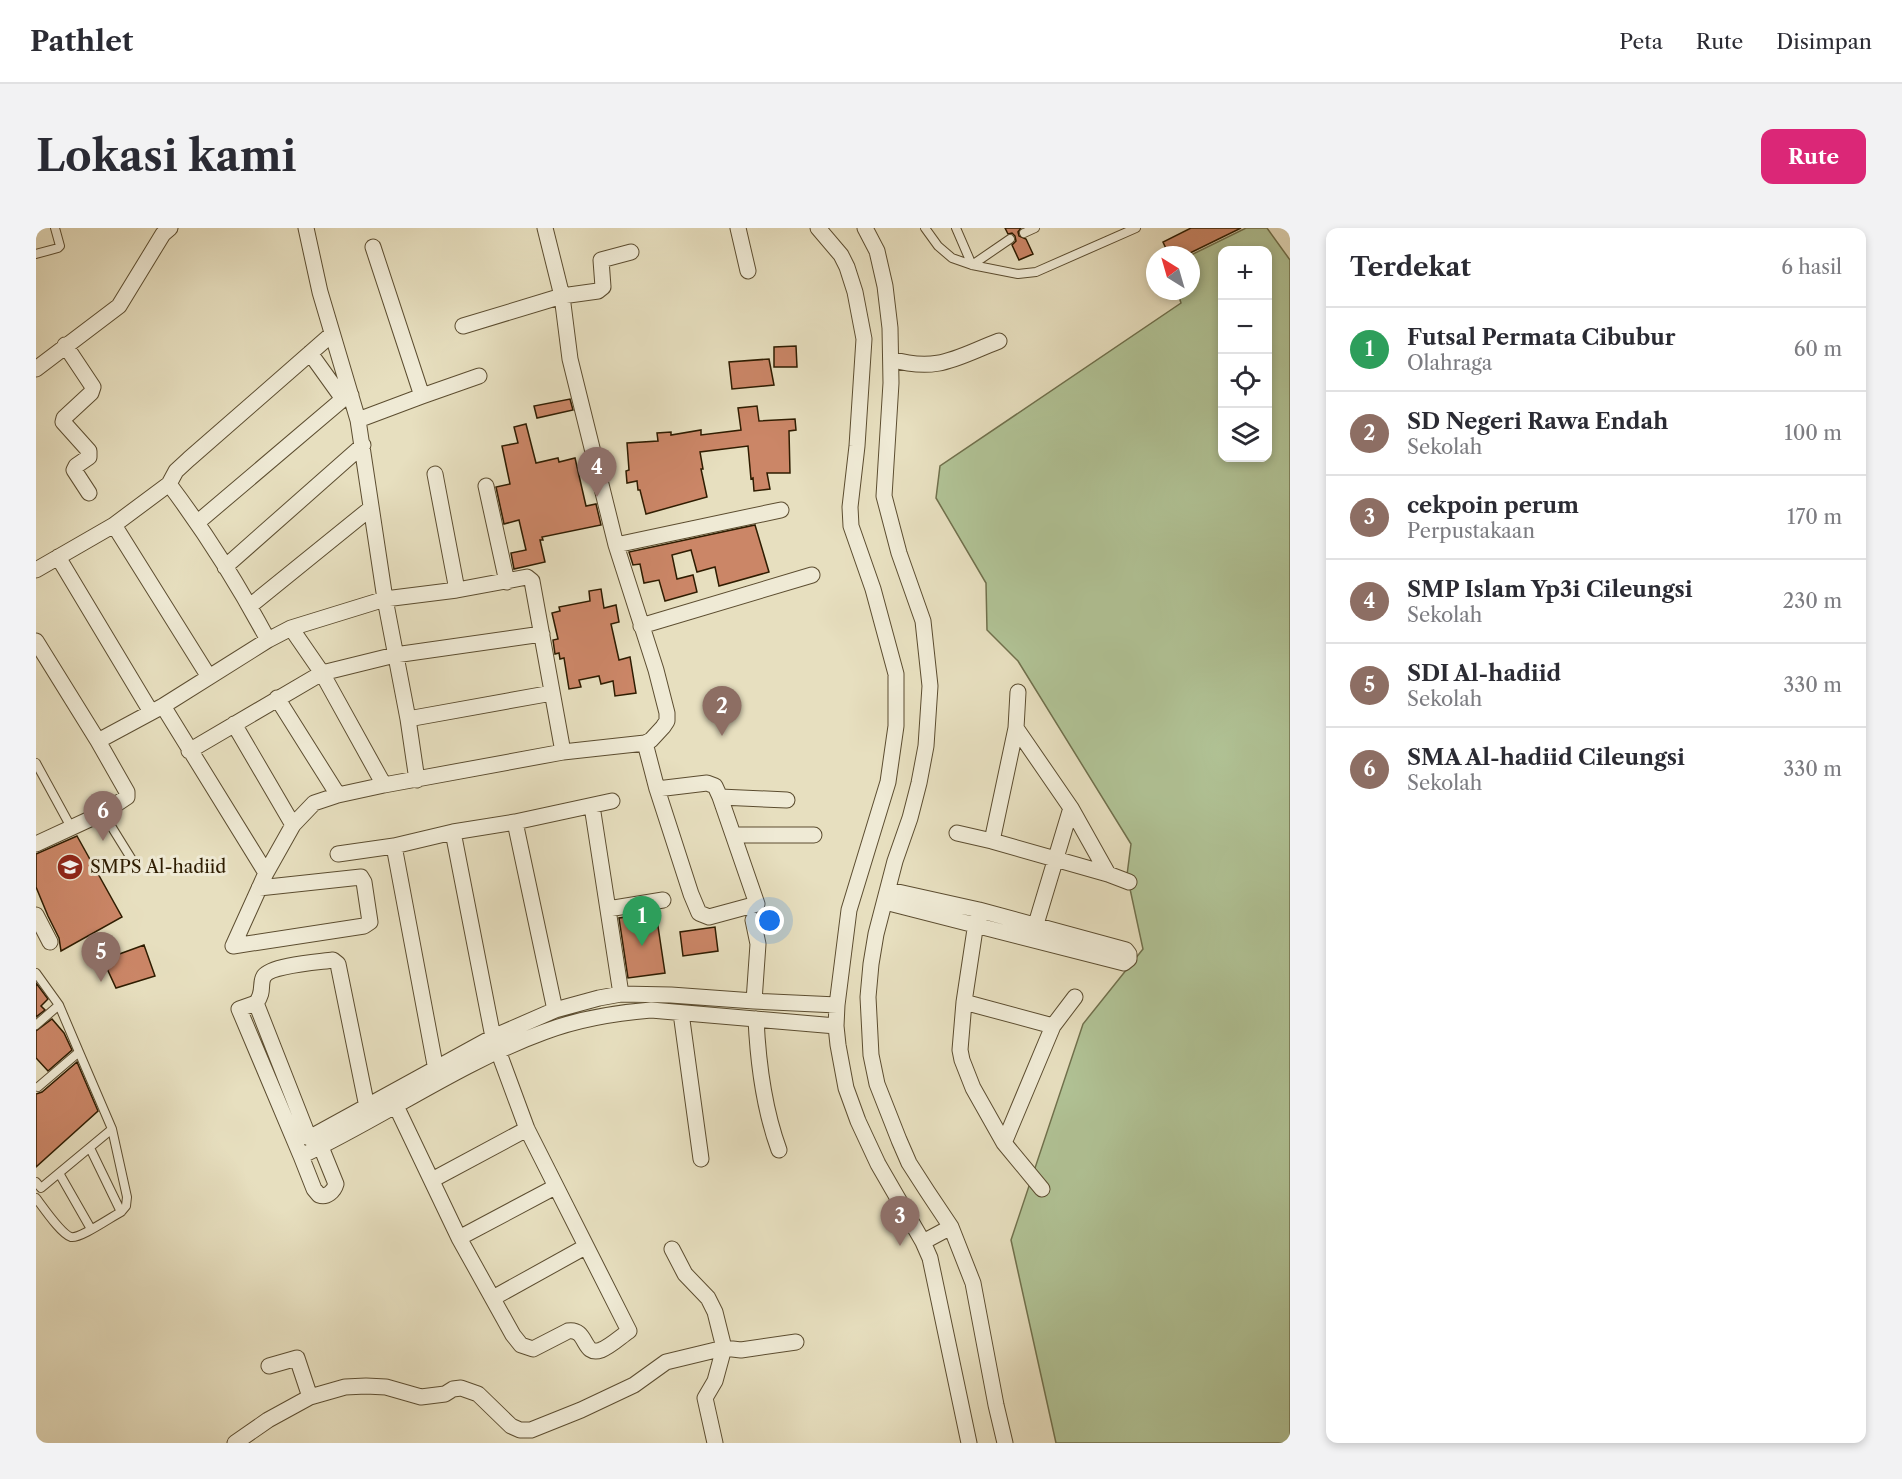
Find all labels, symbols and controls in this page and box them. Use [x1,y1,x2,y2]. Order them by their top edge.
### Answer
text: Pathlet [30,24,133,58]
text: Peta [1619,29,1663,54]
text: Rute [1696,29,1743,54]
text: Disimpan [1776,29,1872,54]
button: Rute [1761,129,1866,184]
text: Lokasi kami [36,130,297,182]
north arrow [1146,246,1200,300]
map controls [1218,246,1272,462]
button: + [1218,246,1272,300]
text: Terdekat [1350,251,1471,283]
text: 6 hasil [1781,255,1842,279]
button: − [1218,300,1272,354]
text: Futsal Permata Cibubur [1407,324,1676,351]
text: 1 [1365,337,1374,361]
text: 60 m [1794,337,1842,361]
text: Olahraga [1407,351,1492,375]
button: locate [1218,354,1272,408]
button: layers [1218,408,1272,462]
text: SD Negeri Rawa Endah [1407,408,1668,435]
text: 2 [1364,421,1375,445]
text: 100 m [1784,421,1842,445]
text: Sekolah [1407,435,1482,459]
pin: 4 [578,448,616,497]
text: cekpoin perum [1407,492,1579,519]
text: 3 [1364,505,1375,529]
text: 170 m [1787,505,1842,529]
text: Perpustakaan [1407,519,1535,543]
text: SMP Islam Yp3i Cileungsi [1407,576,1693,603]
text: 4 [1364,589,1375,613]
text: 230 m [1783,589,1842,613]
text: Sekolah [1407,603,1482,627]
text: SDI Al-hadiid [1407,660,1561,687]
text: 5 [1364,673,1375,697]
text: 330 m [1783,673,1842,697]
pin: 2 [702,686,742,736]
text: Sekolah [1407,687,1482,711]
text: SMA Al-hadiid Cileungsi [1407,744,1685,771]
text: 6 [1364,757,1375,781]
text: 330 m [1783,757,1842,781]
text: Sekolah [1407,771,1482,795]
pin: 6 [84,792,122,841]
school or university icon: SMPS Al-hadiid [55,852,85,882]
place label: SMPS Al-hadiid [90,856,226,878]
pin: 1 [622,896,662,946]
your location [755,906,784,935]
pin: 5 [82,932,120,982]
pin: 3 [880,1196,920,1246]

